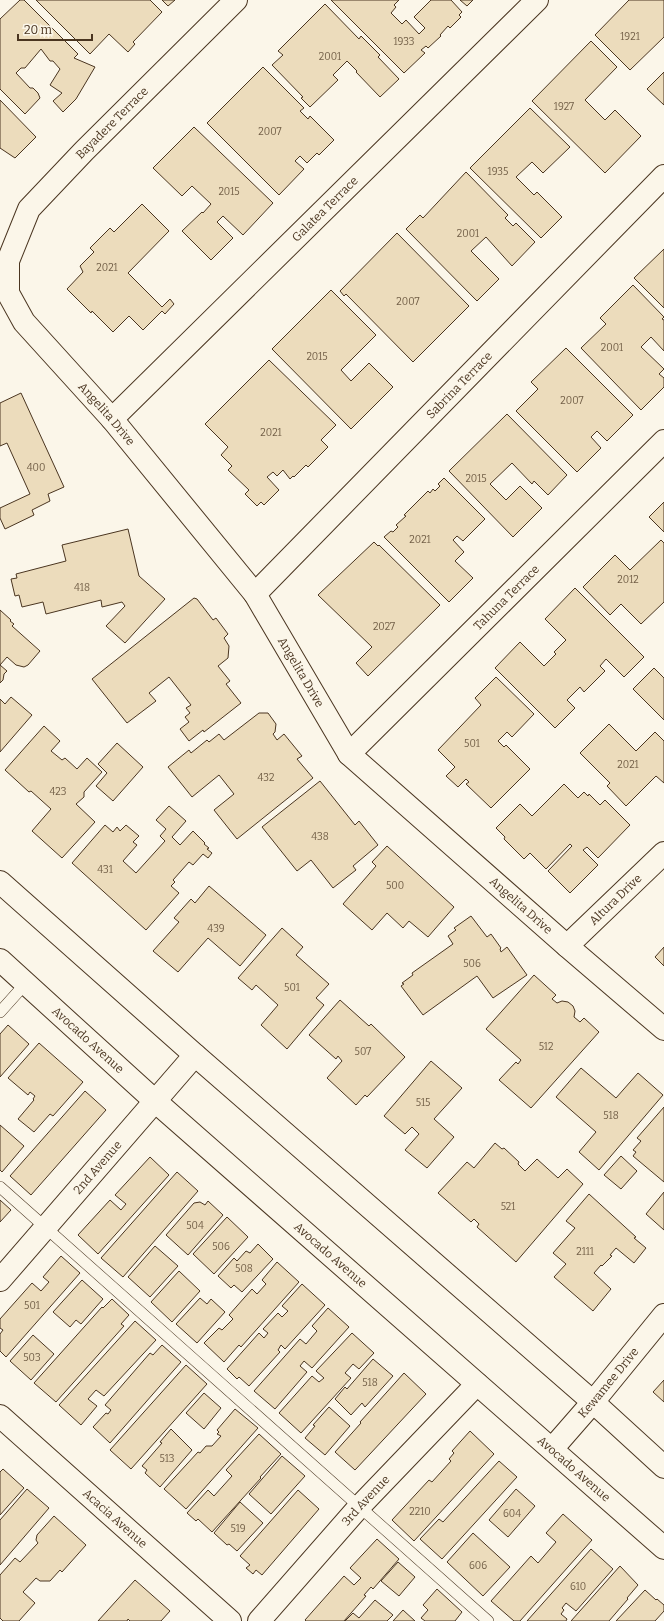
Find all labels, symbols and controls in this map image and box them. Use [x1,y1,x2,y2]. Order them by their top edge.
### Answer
scale bar [18,16,92,42]
text: 20 m [24,23,53,37]
house number: 1921 [620,31,640,43]
house number: 1933 [394,36,415,48]
house number: 2001 [319,51,341,63]
street label: Bayadere Terrace [73,84,151,162]
house number: 1927 [554,101,574,113]
house number: 2007 [258,126,282,138]
house number: 1935 [488,166,508,178]
street label: Galatea Terrace [289,174,361,245]
house number: 2015 [218,186,240,198]
house number: 2001 [457,228,479,240]
house number: 2021 [96,262,118,274]
house number: 2007 [396,296,420,308]
house number: 2001 [601,342,623,354]
street label: Sabrina Terrace [423,349,495,422]
house number: 2015 [306,351,328,363]
street label: Angelita Drive [75,380,138,448]
house number: 2007 [560,395,584,407]
house number: 2021 [260,427,282,439]
house number: 400 [27,462,45,474]
house number: 2015 [465,473,487,485]
house number: 2021 [409,534,431,546]
street label: Tahuna Terrace [471,562,542,633]
house number: 2012 [617,574,639,586]
house number: 418 [74,582,90,594]
house number: 2027 [373,621,395,633]
street label: Angelita Drive [275,635,327,710]
house number: 501 [464,738,480,750]
house number: 2021 [617,759,639,771]
house number: 432 [258,772,274,784]
house number: 423 [50,786,67,798]
house number: 438 [311,831,329,843]
house number: 431 [97,864,113,876]
street label: Altura Drive [586,871,644,928]
street label: Angelita Drive [487,874,555,937]
house number: 500 [386,880,404,892]
house number: 439 [207,923,225,935]
house number: 506 [463,958,481,970]
house number: 501 [284,982,300,994]
street label: Avocado Avenue [49,1004,127,1076]
house number: 512 [539,1041,553,1053]
house number: 507 [355,1046,371,1058]
house number: 515 [416,1097,430,1109]
house number: 518 [603,1110,619,1122]
street label: 2nd Avenue [71,1138,124,1197]
house number: 521 [501,1201,515,1213]
street label: Avocado Avenue [291,1219,370,1291]
house number: 504 [186,1220,204,1232]
house number: 506 [212,1241,230,1253]
house number: 2111 [576,1246,594,1258]
house number: 508 [235,1263,253,1275]
house number: 501 [24,1300,40,1312]
street label: Kewamee Drive [575,1345,641,1421]
house number: 503 [23,1352,41,1364]
house number: 518 [362,1377,378,1389]
street label: Avocado Avenue [535,1433,613,1505]
house number: 513 [160,1453,175,1465]
street label: 3rd Avenue [339,1473,392,1528]
street label: Acacia Avenue [80,1486,150,1551]
house number: 2210 [409,1506,431,1518]
house number: 604 [503,1508,521,1520]
house number: 519 [230,1523,246,1535]
house number: 606 [469,1560,487,1572]
house number: 610 [570,1581,586,1593]

